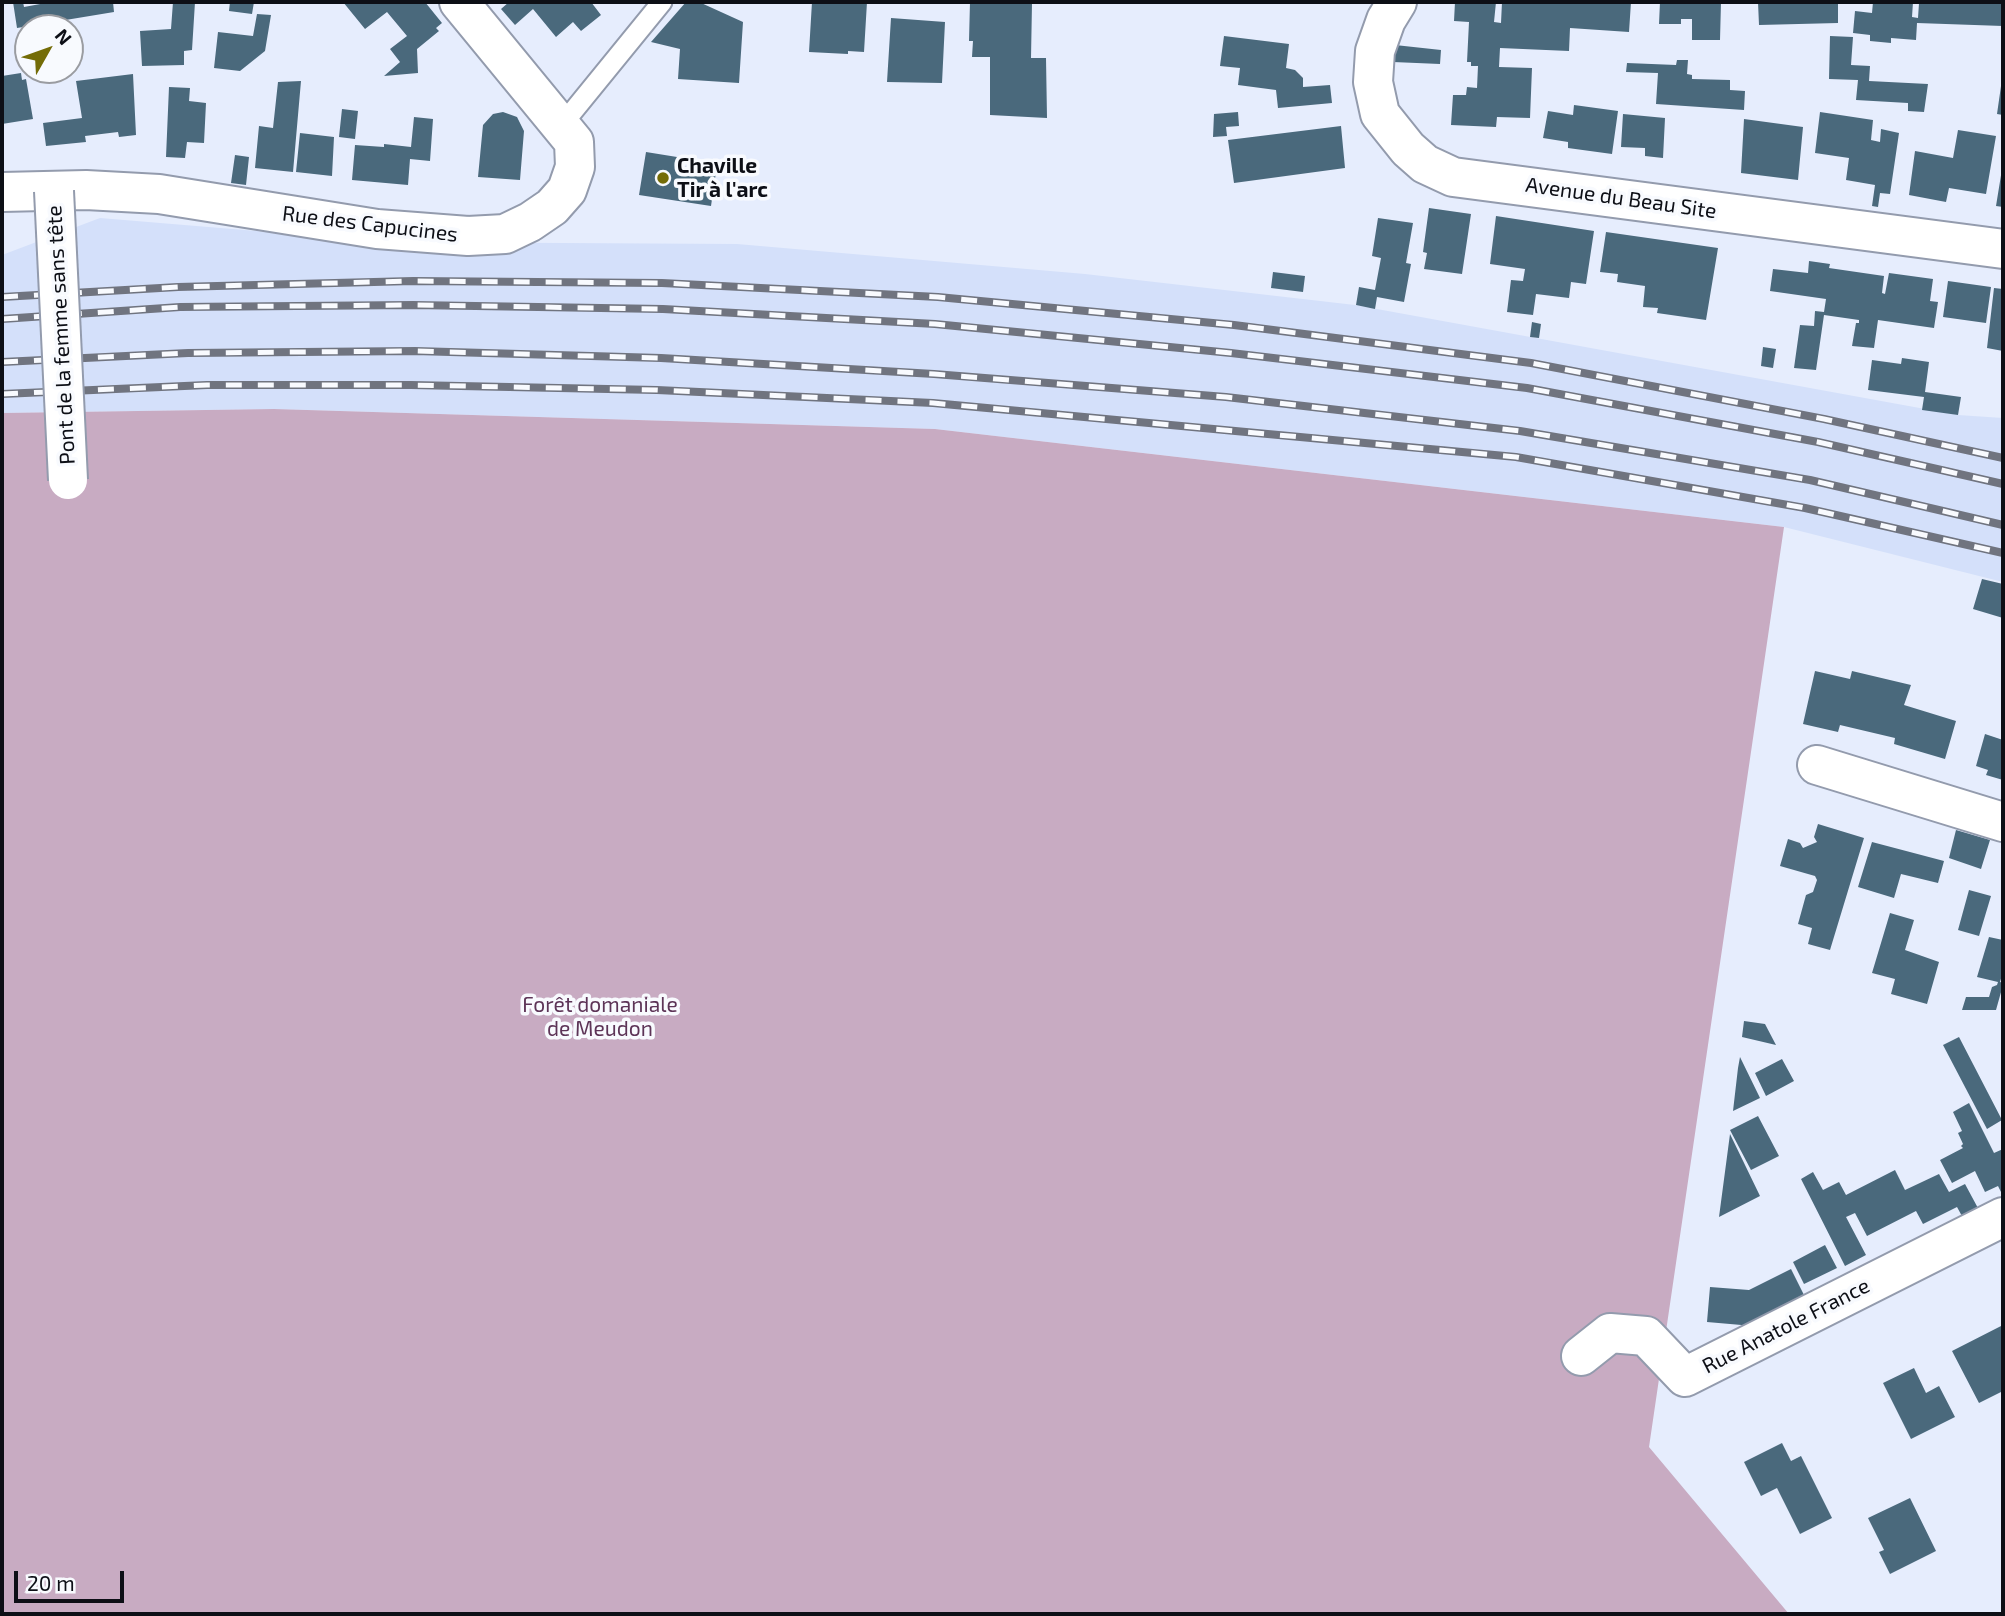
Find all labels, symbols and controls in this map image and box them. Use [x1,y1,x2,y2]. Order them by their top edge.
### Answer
north arrow [14,14,84,84]
text: N [51,24,77,49]
place label: Chaville Tir à l'arc [677,153,768,203]
marker: Chaville Tir à l'arc [655,170,671,186]
street label: Avenue du Beau Site [1524,172,1718,224]
street label: Rue des Capucines [281,201,459,247]
street label: Pont de la femme sans tête [42,205,80,465]
park label: Forêt domaniale de Meudon [522,992,678,1042]
street label: Rue Anatole France [1698,1273,1874,1379]
scale bar [18,1556,128,1600]
text: 20 m [27,1570,75,1595]

